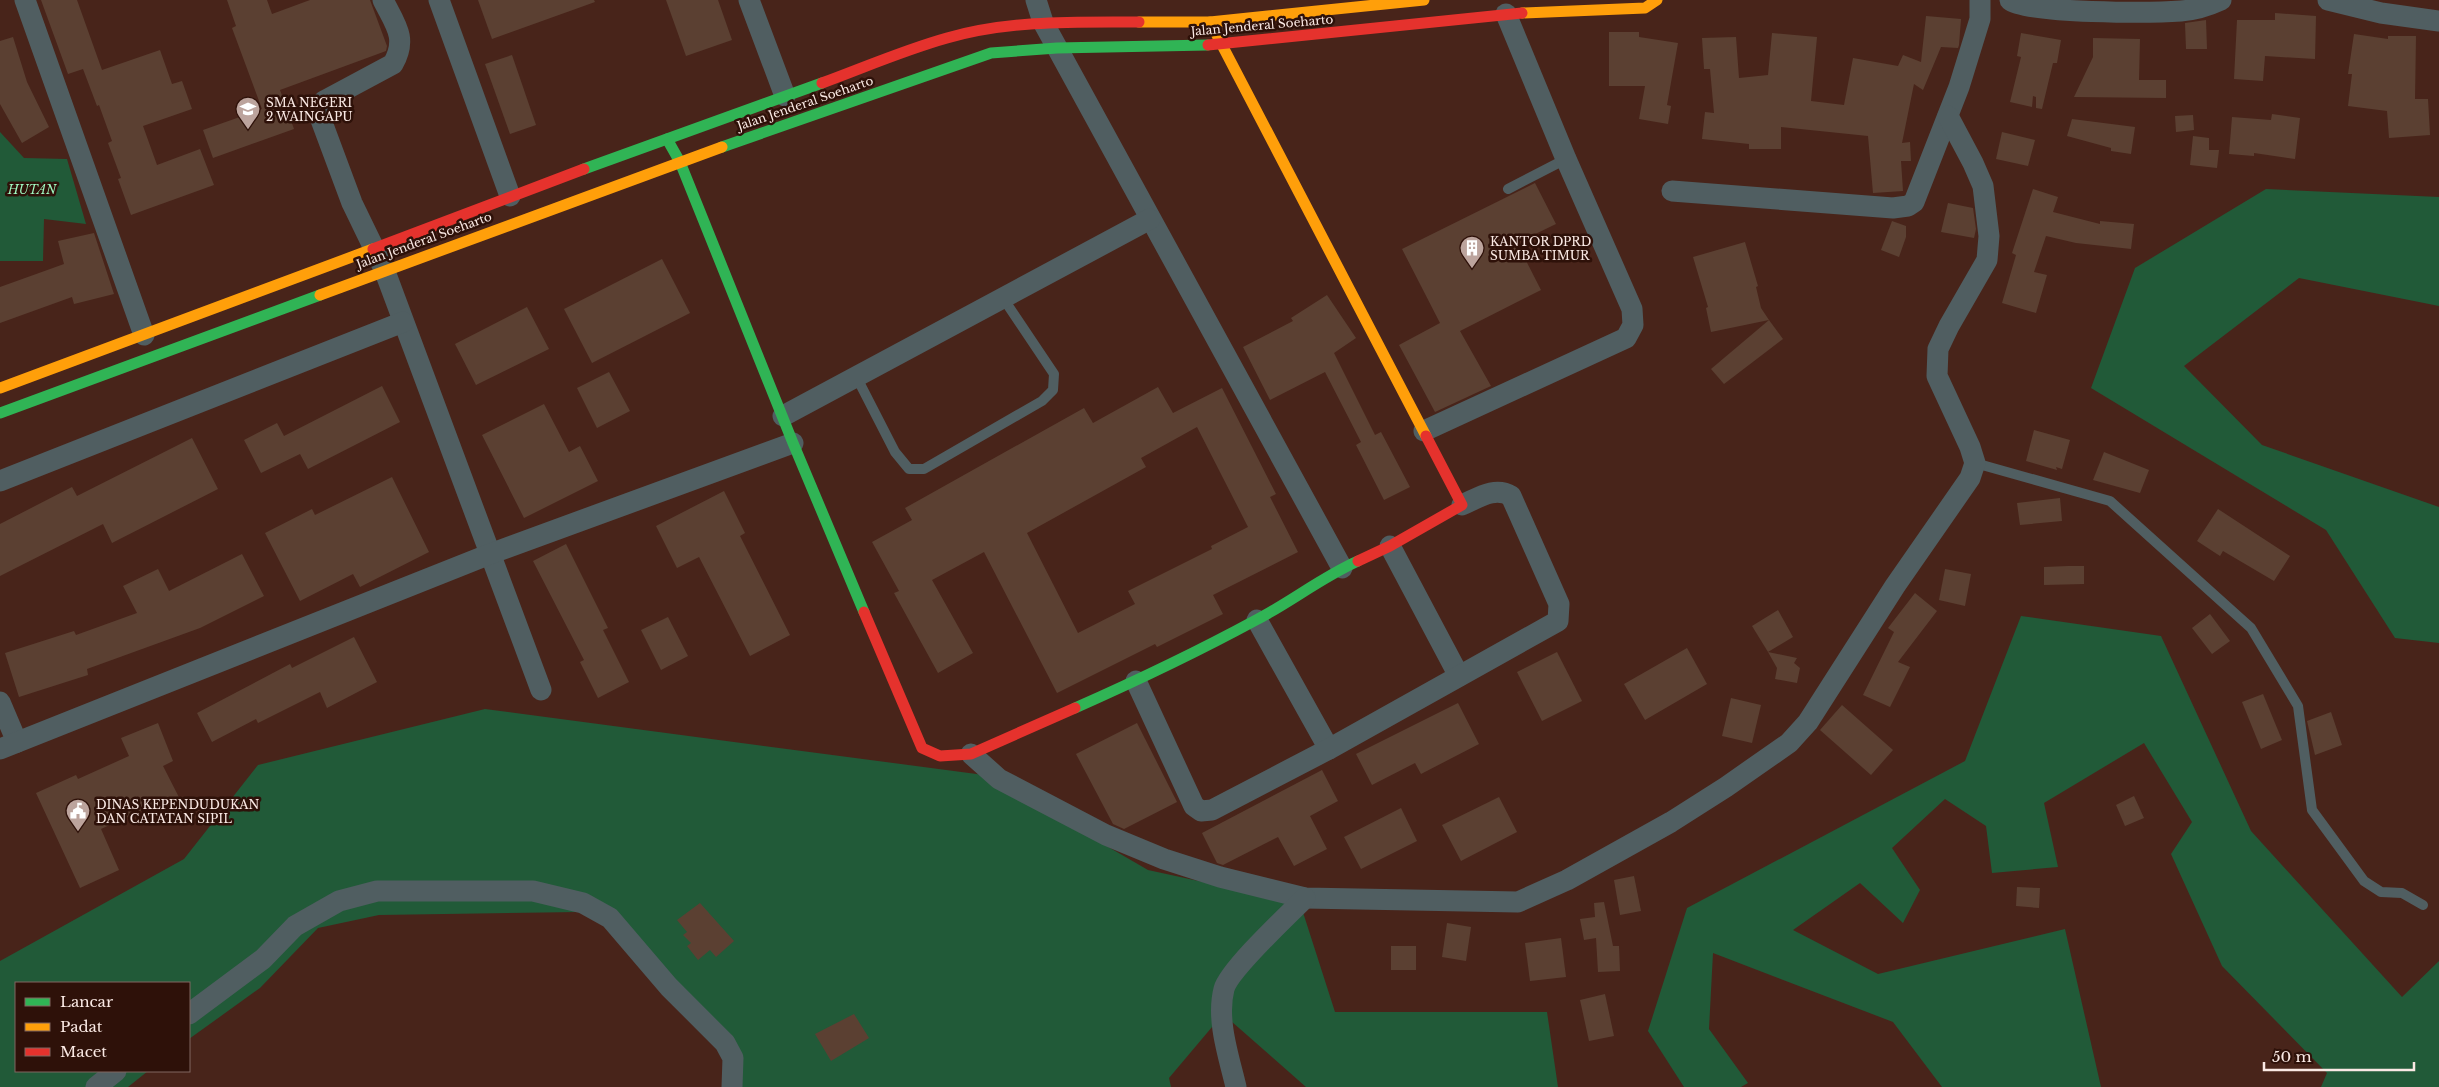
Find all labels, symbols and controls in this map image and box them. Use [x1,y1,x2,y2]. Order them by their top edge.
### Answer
street label: Jalan Jenderal Soeharto [1188,11,1334,39]
street label: Jalan Jenderal Soeharto [733,73,875,134]
place label: SMA NEGERI 2 WAINGAPU [266,95,353,124]
school or university icon: SMA NEGERI 2 WAINGAPU [235,96,261,130]
park label: HUTAN [7,182,57,197]
street label: Jalan Jenderal Soeharto [352,208,494,272]
place label: KANTOR DPRD SUMBA TIMUR [1490,234,1591,263]
building icon: KANTOR DPRD SUMBA TIMUR [1459,235,1485,269]
place label: DINAS KEPENDUDUKAN DAN CATATAN SIPIL [96,797,260,826]
public building icon: DINAS KEPENDUDUKAN DAN CATATAN SIPIL [65,798,91,832]
legend [15,982,190,1072]
text: Lancar [60,992,114,1011]
text: Padat [60,1017,103,1036]
scale bar [2264,1040,2414,1072]
text: Macet [60,1042,107,1061]
text: 50 m [2272,1047,2312,1066]

